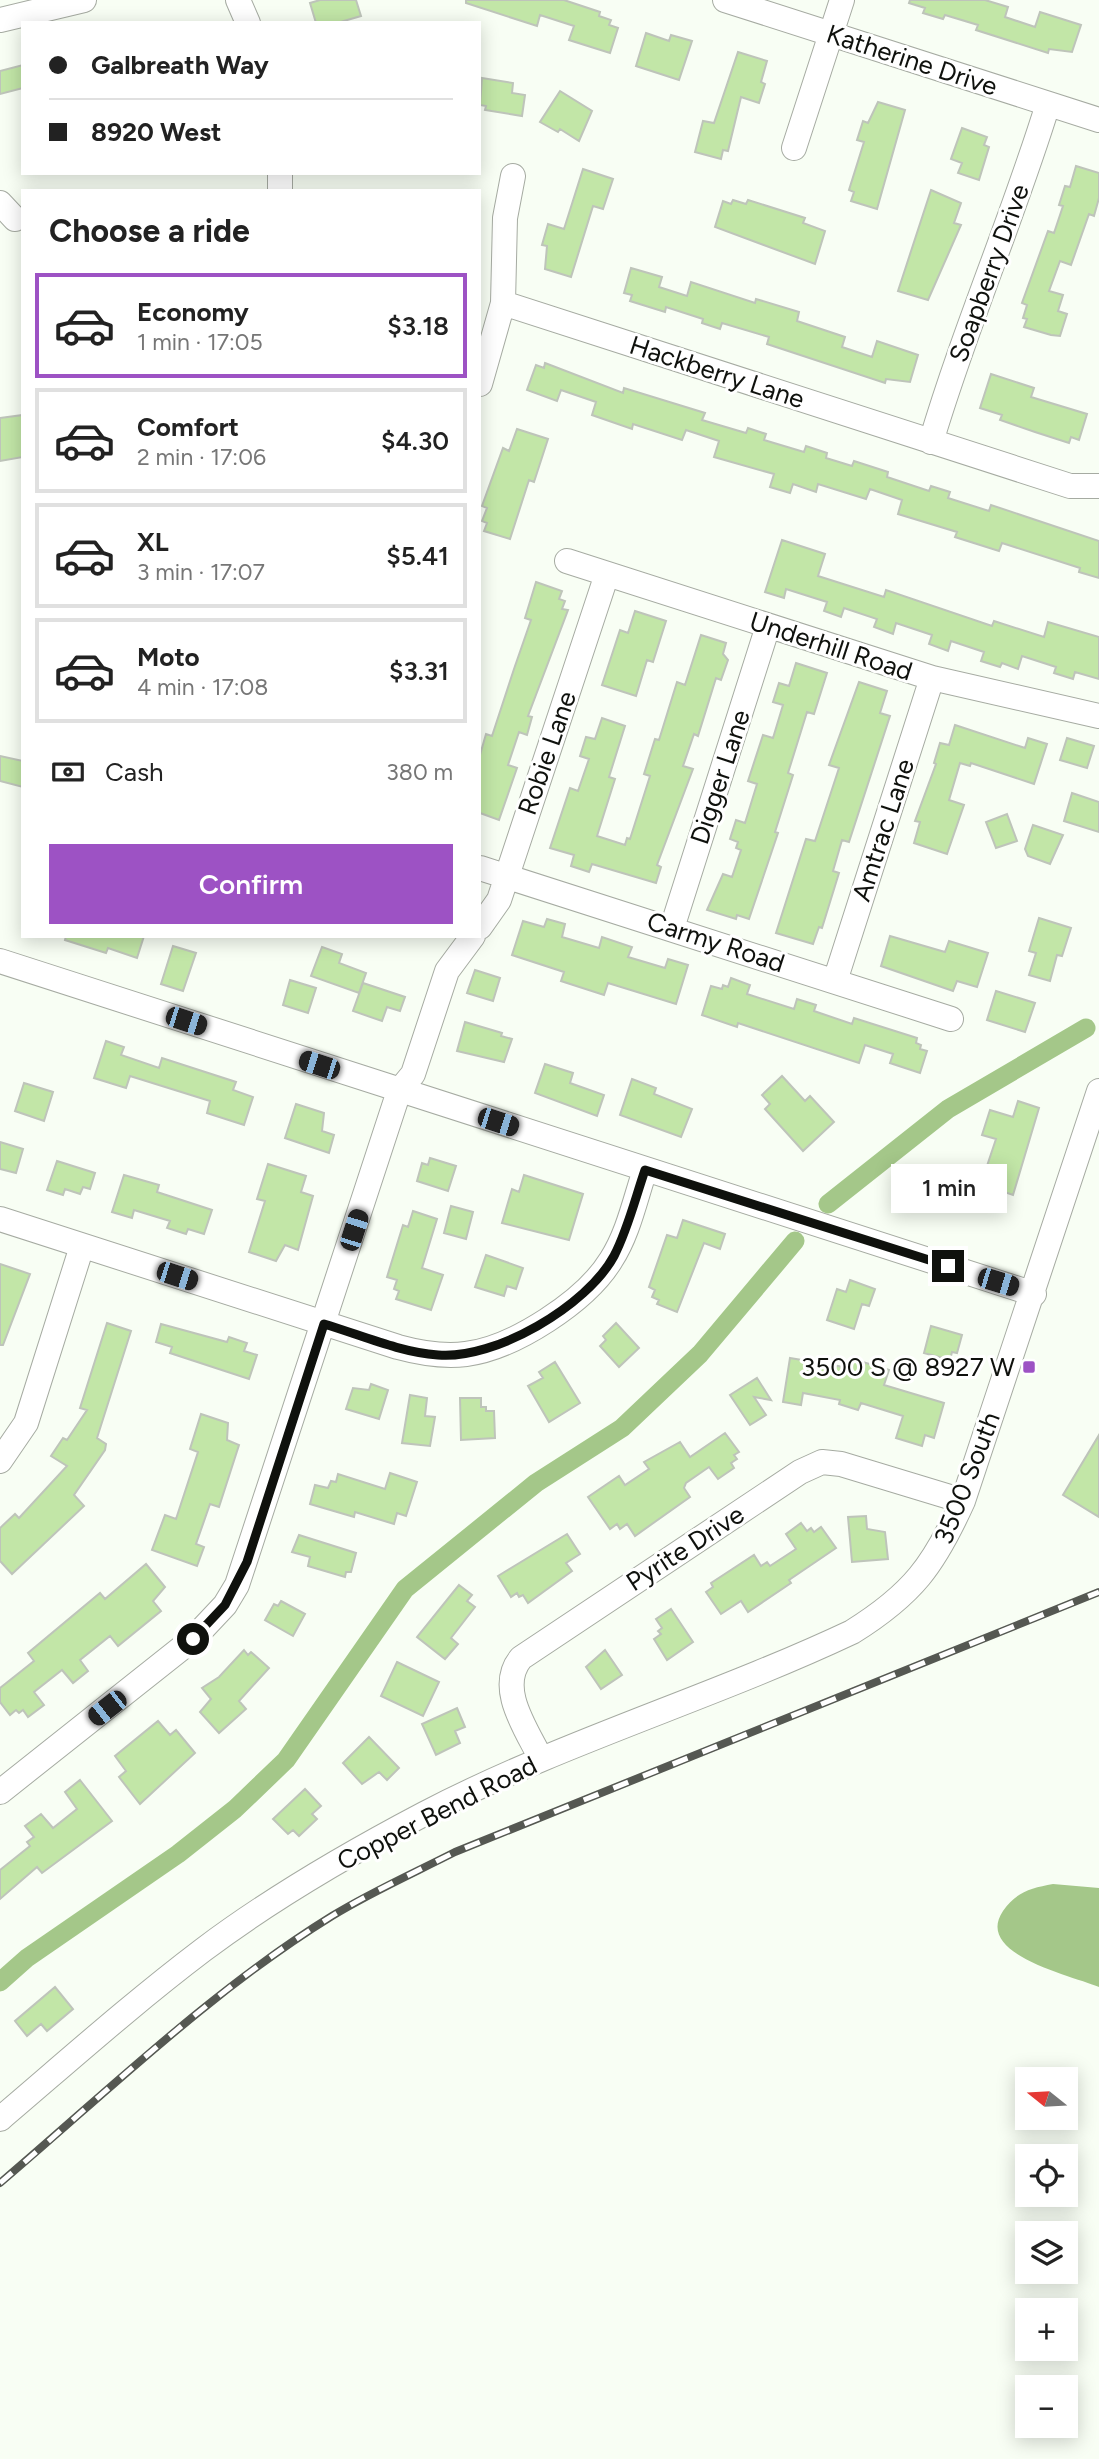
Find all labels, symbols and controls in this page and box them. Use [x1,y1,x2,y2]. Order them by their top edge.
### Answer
street label: Katherine Drive [823,17,1001,103]
text: Galbreath Way [91,49,269,81]
text: 8920 West [91,116,222,148]
street label: Soapberry Drive [942,180,1036,366]
text: Choose a ride [49,212,250,250]
icon: car [53,294,116,357]
text: Economy [137,296,249,328]
text: $3.18 [387,310,449,342]
text: 1 min · 17:05 [137,328,263,356]
street label: Hackberry Lane [625,329,809,415]
icon: car [53,409,116,472]
text: Comfort [137,411,239,443]
text: $4.30 [381,425,449,457]
text: 2 min · 17:06 [137,443,266,471]
icon: car [53,524,116,587]
text: XL [137,526,169,558]
text: $5.41 [386,540,449,572]
text: 3 min · 17:07 [137,558,265,586]
street label: Underhill Road [746,605,916,687]
icon: car [53,639,116,702]
text: Moto [137,641,200,673]
text: $3.31 [389,655,449,687]
text: 4 min · 17:08 [137,673,268,701]
street label: Robie Lane [511,687,583,819]
street label: Digger Lane [683,706,757,848]
icon: cash [49,753,87,791]
street label: Amtrac Lane [845,755,921,905]
text: Cash [105,756,164,788]
text: 380 m [386,758,453,786]
button: Confirm [49,844,453,924]
street label: Carmy Road [643,905,789,979]
car [163,1005,210,1037]
car [296,1049,343,1081]
car [475,1106,522,1138]
callout: 1 min [890,1164,1006,1214]
text: 1 min [922,1174,976,1202]
car [338,1207,371,1253]
route end [932,1250,964,1282]
car [154,1260,201,1292]
car [975,1266,1022,1298]
place label: 3500 S @ 8927 W [801,1351,1015,1383]
marker: 3500 S @ 8927 W [1021,1359,1037,1375]
street label: 3500 South [927,1407,1007,1549]
street label: Pyrite Drive [620,1498,750,1598]
route start [177,1623,209,1655]
car [84,1687,131,1729]
street label: Copper Bend Road [332,1749,542,1877]
north arrow [1015,2067,1078,2130]
map controls [1015,2067,1078,2438]
button: locate [1015,2144,1078,2207]
button: layers [1015,2221,1078,2284]
button: + [1015,2298,1078,2361]
button: − [1015,2375,1078,2438]

